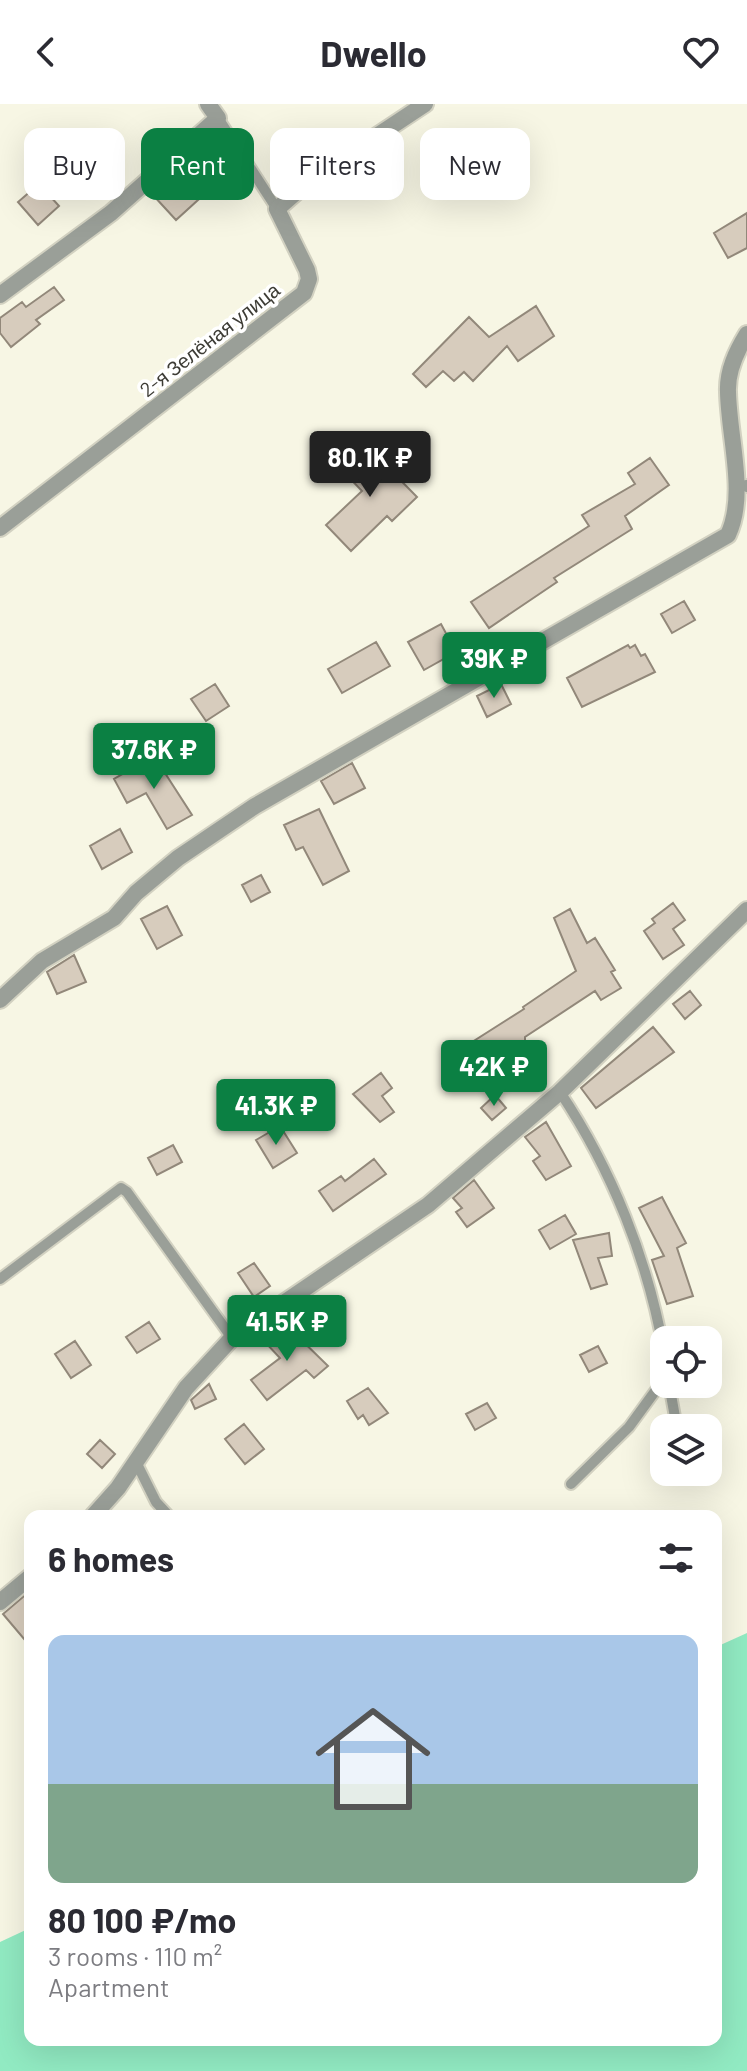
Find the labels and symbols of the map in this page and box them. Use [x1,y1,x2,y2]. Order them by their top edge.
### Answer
street label: 2-я Зелёная улица [135,277,285,401]
pin: 80.1K ₽ [296,431,444,499]
pin: 39K ₽ [438,632,550,700]
pin: 37.6K ₽ [80,723,228,791]
pin: 42K ₽ [438,1040,550,1108]
pin: 41.3K ₽ [202,1079,350,1147]
pin: 41.5K ₽ [213,1295,361,1363]

